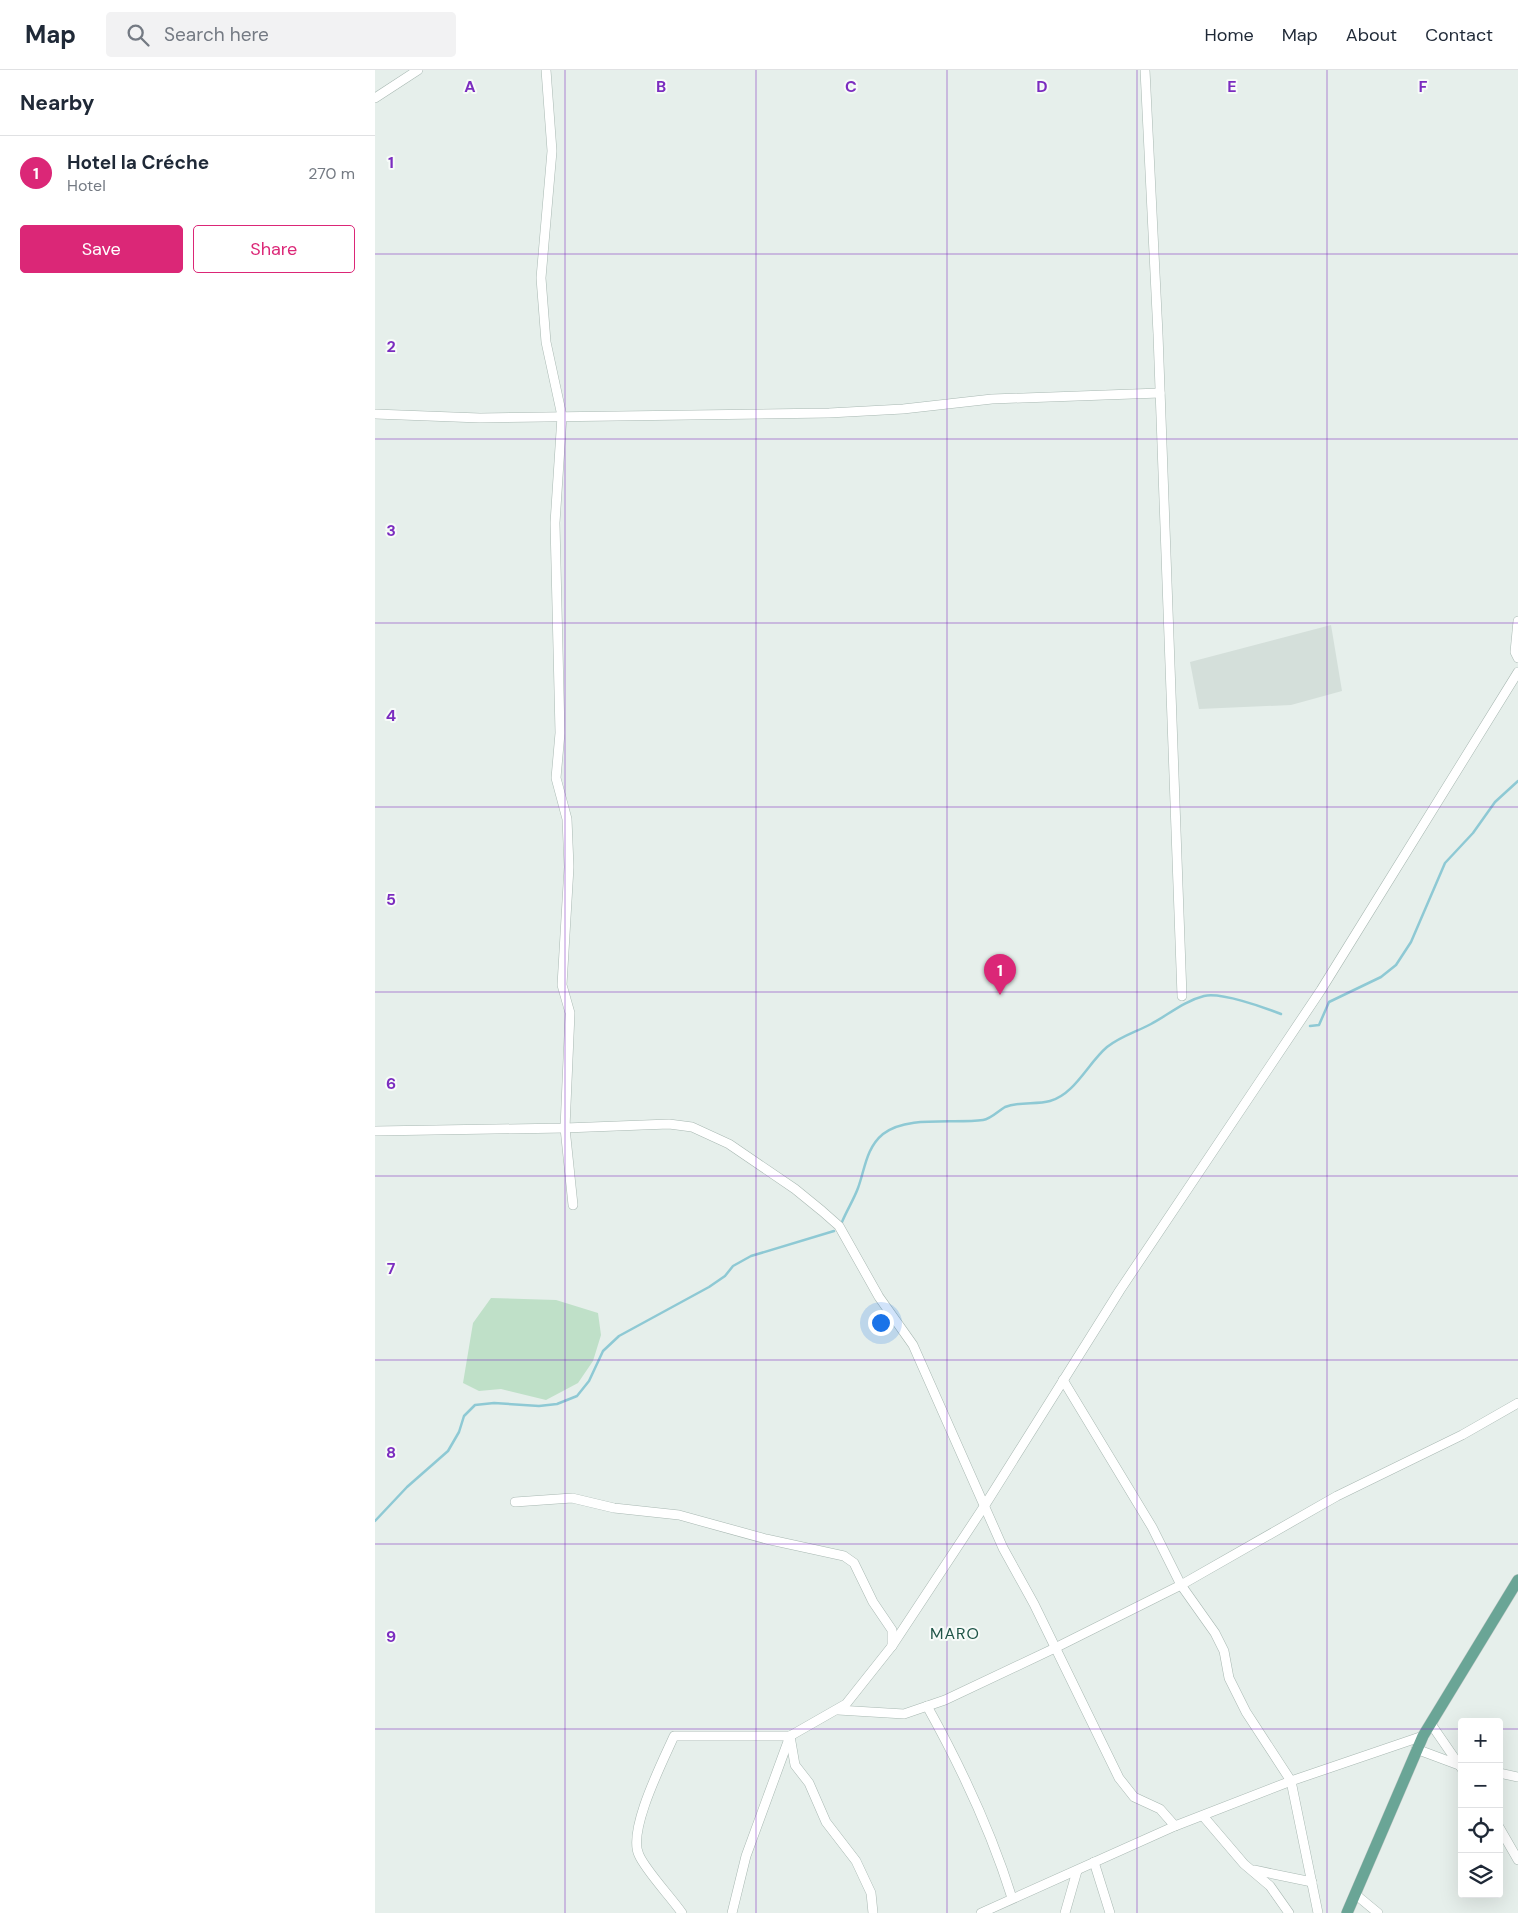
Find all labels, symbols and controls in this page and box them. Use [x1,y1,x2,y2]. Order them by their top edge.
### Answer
search box [106,12,456,57]
text: Map [25,19,76,50]
icon: search [124,21,152,49]
text: Search here [164,22,269,47]
text: Home [1204,23,1254,47]
text: Map [1282,23,1318,47]
text: About [1346,23,1397,47]
text: Contact [1425,23,1493,47]
text: A [464,76,476,97]
text: B [656,76,666,97]
text: C [845,76,857,97]
text: D [1036,76,1048,97]
text: E [1227,76,1237,97]
text: F [1419,76,1428,97]
text: Nearby [20,89,94,117]
text: Hotel la Créche [67,150,209,175]
text: 1 [388,152,394,173]
text: 1 [33,163,39,184]
text: 270 m [308,163,355,184]
text: Hotel [67,175,106,196]
button: Save [20,225,183,273]
button: Share [193,225,355,273]
text: 2 [386,336,396,357]
text: 3 [386,520,396,541]
text: 4 [386,705,396,726]
text: 5 [386,889,396,910]
pin: 1 [984,954,1016,995]
text: 6 [386,1073,396,1094]
text: 7 [387,1258,396,1279]
your location [868,1310,894,1336]
text: 8 [386,1442,396,1463]
district label: MARO [930,1623,980,1644]
text: 9 [386,1626,396,1647]
map controls [1458,1718,1503,1898]
button: + [1458,1718,1503,1763]
button: − [1458,1763,1503,1808]
button: locate [1458,1808,1503,1853]
button: layers [1458,1853,1503,1898]

